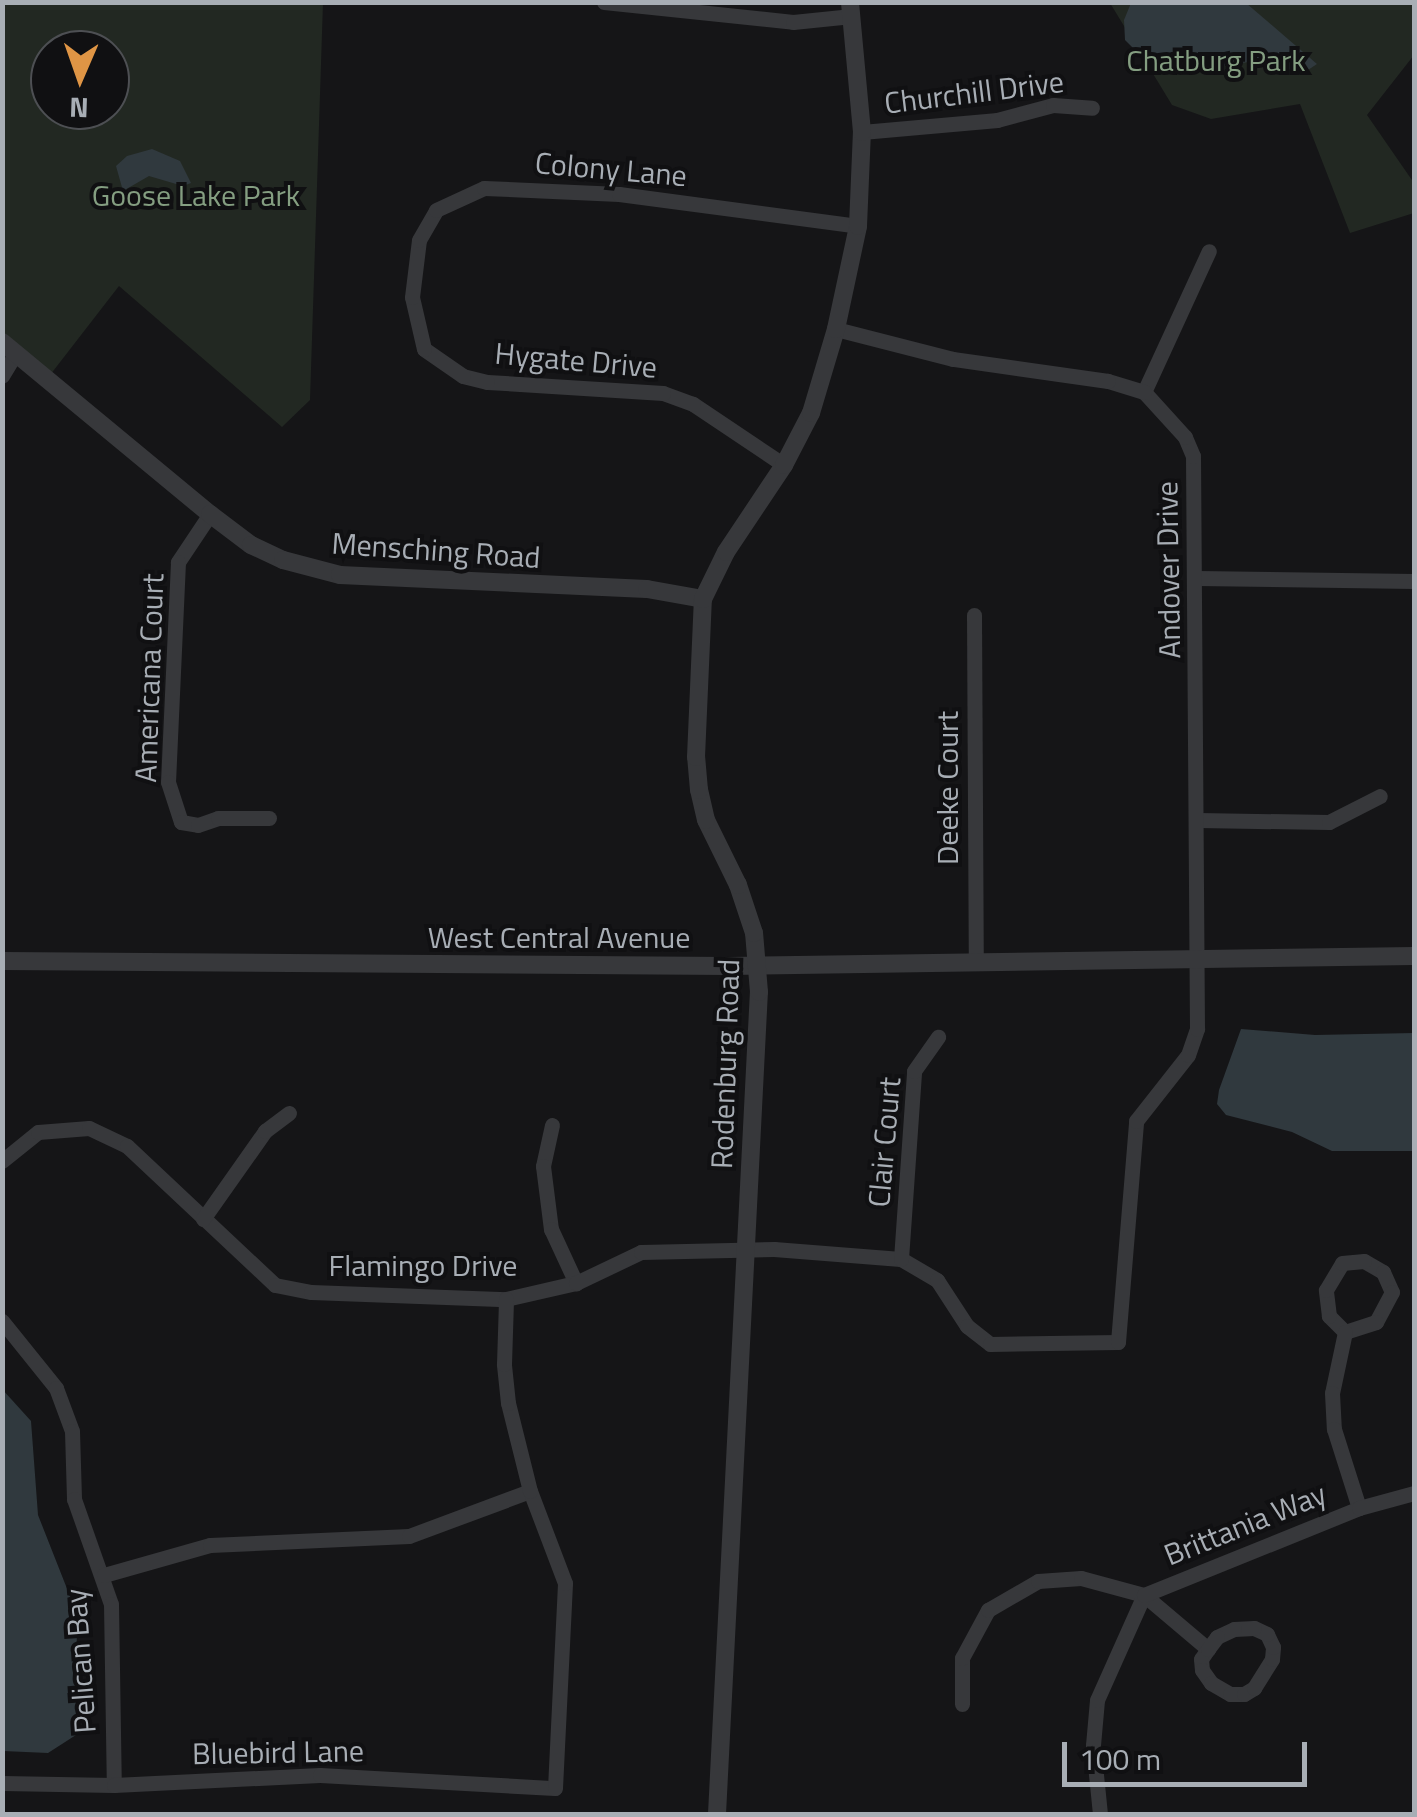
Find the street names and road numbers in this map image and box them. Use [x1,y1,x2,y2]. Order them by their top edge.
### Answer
street label: Churchill Drive [882,63,1066,121]
street label: Colony Lane [534,144,688,194]
street label: Hygate Drive [493,335,659,385]
street label: Andover Drive [1148,481,1188,659]
street label: Mensching Road [330,525,542,575]
street label: Americana Court [127,573,171,783]
street label: Deeke Court [929,711,965,865]
street label: West Central Avenue [428,919,690,955]
street label: Rodenburg Road [703,958,747,1170]
street label: Clair Court [860,1075,908,1209]
street label: Flamingo Drive [329,1247,517,1283]
street label: Brittania Way [1159,1475,1331,1573]
street label: Pelican Bay [57,1587,103,1735]
street label: Bluebird Lane [192,1733,364,1771]

